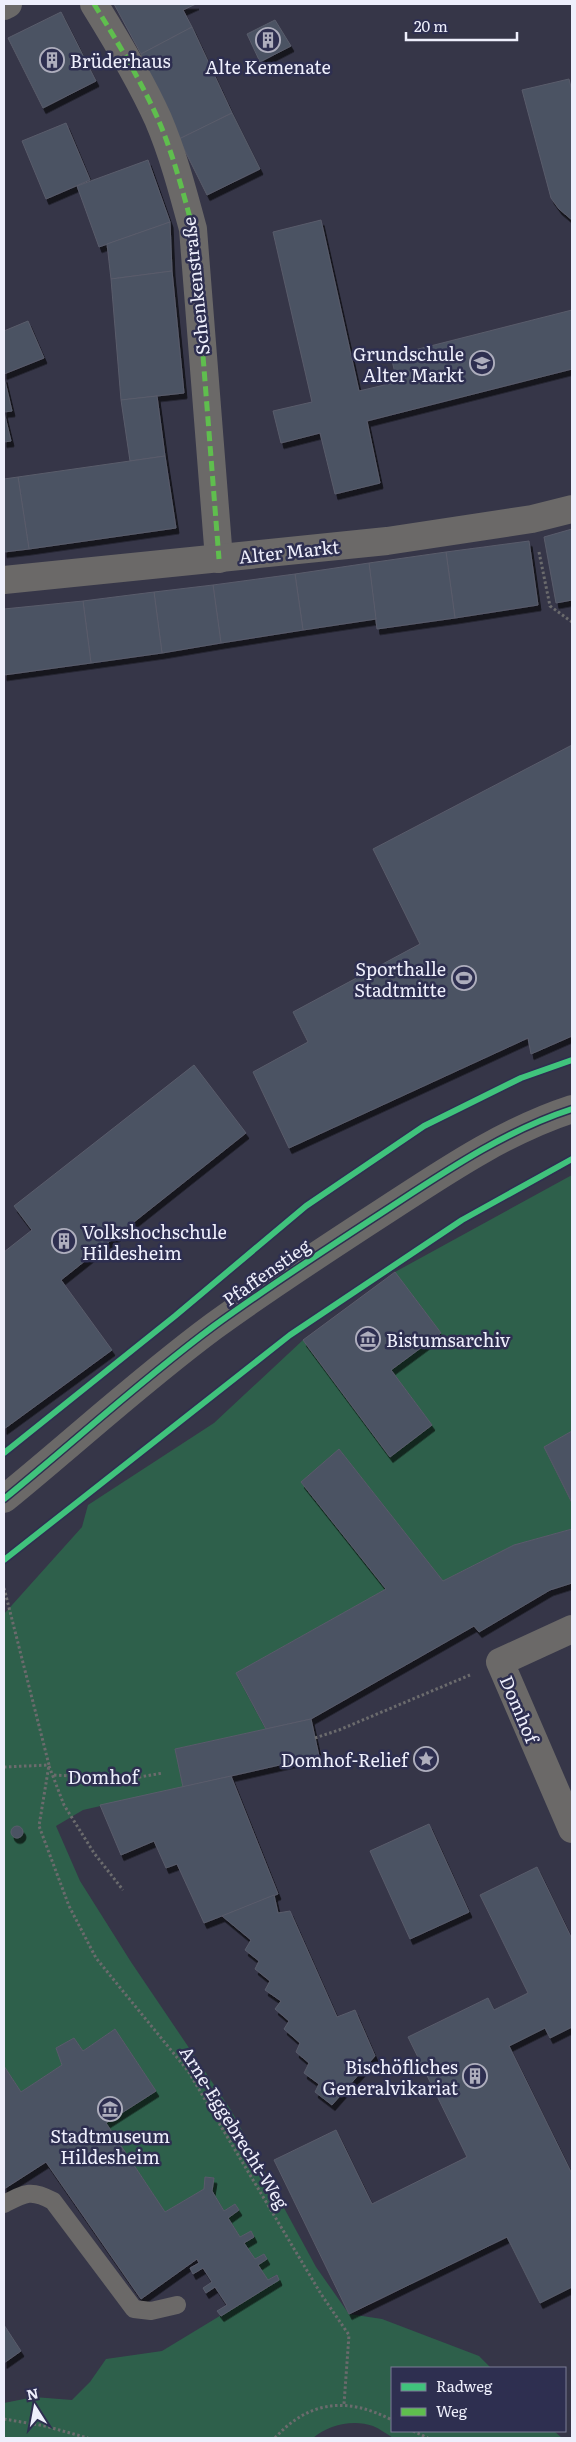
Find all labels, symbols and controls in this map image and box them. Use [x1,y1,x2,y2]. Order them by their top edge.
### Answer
scale bar [406,10,517,42]
text: 20 m [414,14,448,37]
building icon: Alte Kemenate [255,27,281,53]
building icon: Brüderhaus [39,47,65,73]
place label: Brüderhaus [70,47,171,74]
place label: Alte Kemenate [205,53,331,80]
street label: Schenkenstraße [174,216,216,356]
place label: Grundschule Alter Markt [353,340,465,388]
school or university icon: Grundschule Alter Markt [469,350,495,376]
street label: Alter Markt [237,532,341,570]
place label: Sporthalle Stadtmitte [354,955,446,1003]
sports icon: Sporthalle Stadtmitte [451,965,477,991]
place label: Volkshochschule Hildesheim [82,1218,227,1266]
building icon: Volkshochschule Hildesheim [51,1228,77,1254]
street label: Pfaffenstieg [217,1231,316,1312]
museum icon: Bistumsarchiv [355,1326,381,1352]
place label: Bistumsarchiv [386,1326,511,1353]
street label: Domhof [494,1671,547,1749]
place label: Domhof-Relief [281,1746,410,1773]
place icon: Domhof-Relief [413,1746,439,1772]
street label: Domhof [68,1763,140,1790]
street label: Arne-Eggebrecht-Weg [174,2040,297,2215]
place label: Bischöfliches Generalvikariat [323,2053,459,2101]
building icon: Bischöfliches Generalvikariat [462,2063,488,2089]
museum icon: Stadtmuseum Hildesheim [97,2096,123,2122]
place label: Stadtmuseum Hildesheim [50,2122,170,2170]
legend [391,2367,566,2432]
text: Radweg [436,2374,493,2397]
north arrow [10,2382,60,2432]
text: N [25,2382,40,2404]
text: Weg [436,2399,468,2422]

